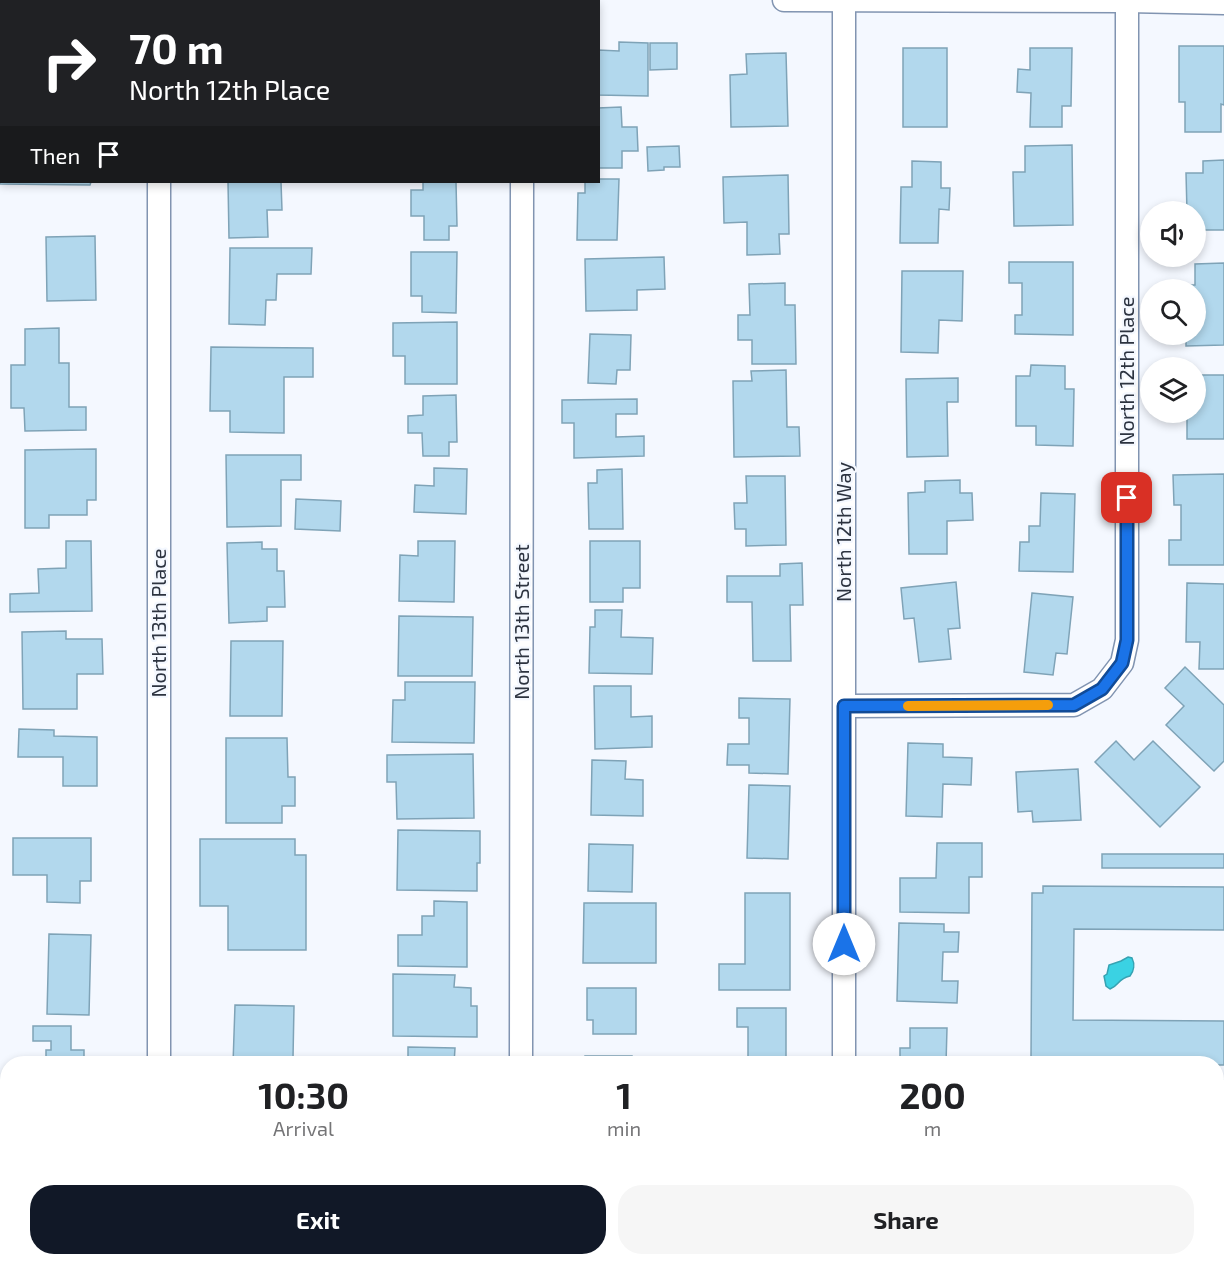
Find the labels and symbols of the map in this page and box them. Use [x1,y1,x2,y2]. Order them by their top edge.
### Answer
street label: North 12th Place [1114,296,1138,446]
street label: North 12th Way [831,462,855,602]
pin [1101,472,1152,523]
street label: North 13th Street [509,544,533,700]
street label: North 13th Place [146,548,170,698]
position arrow [812,912,876,976]

